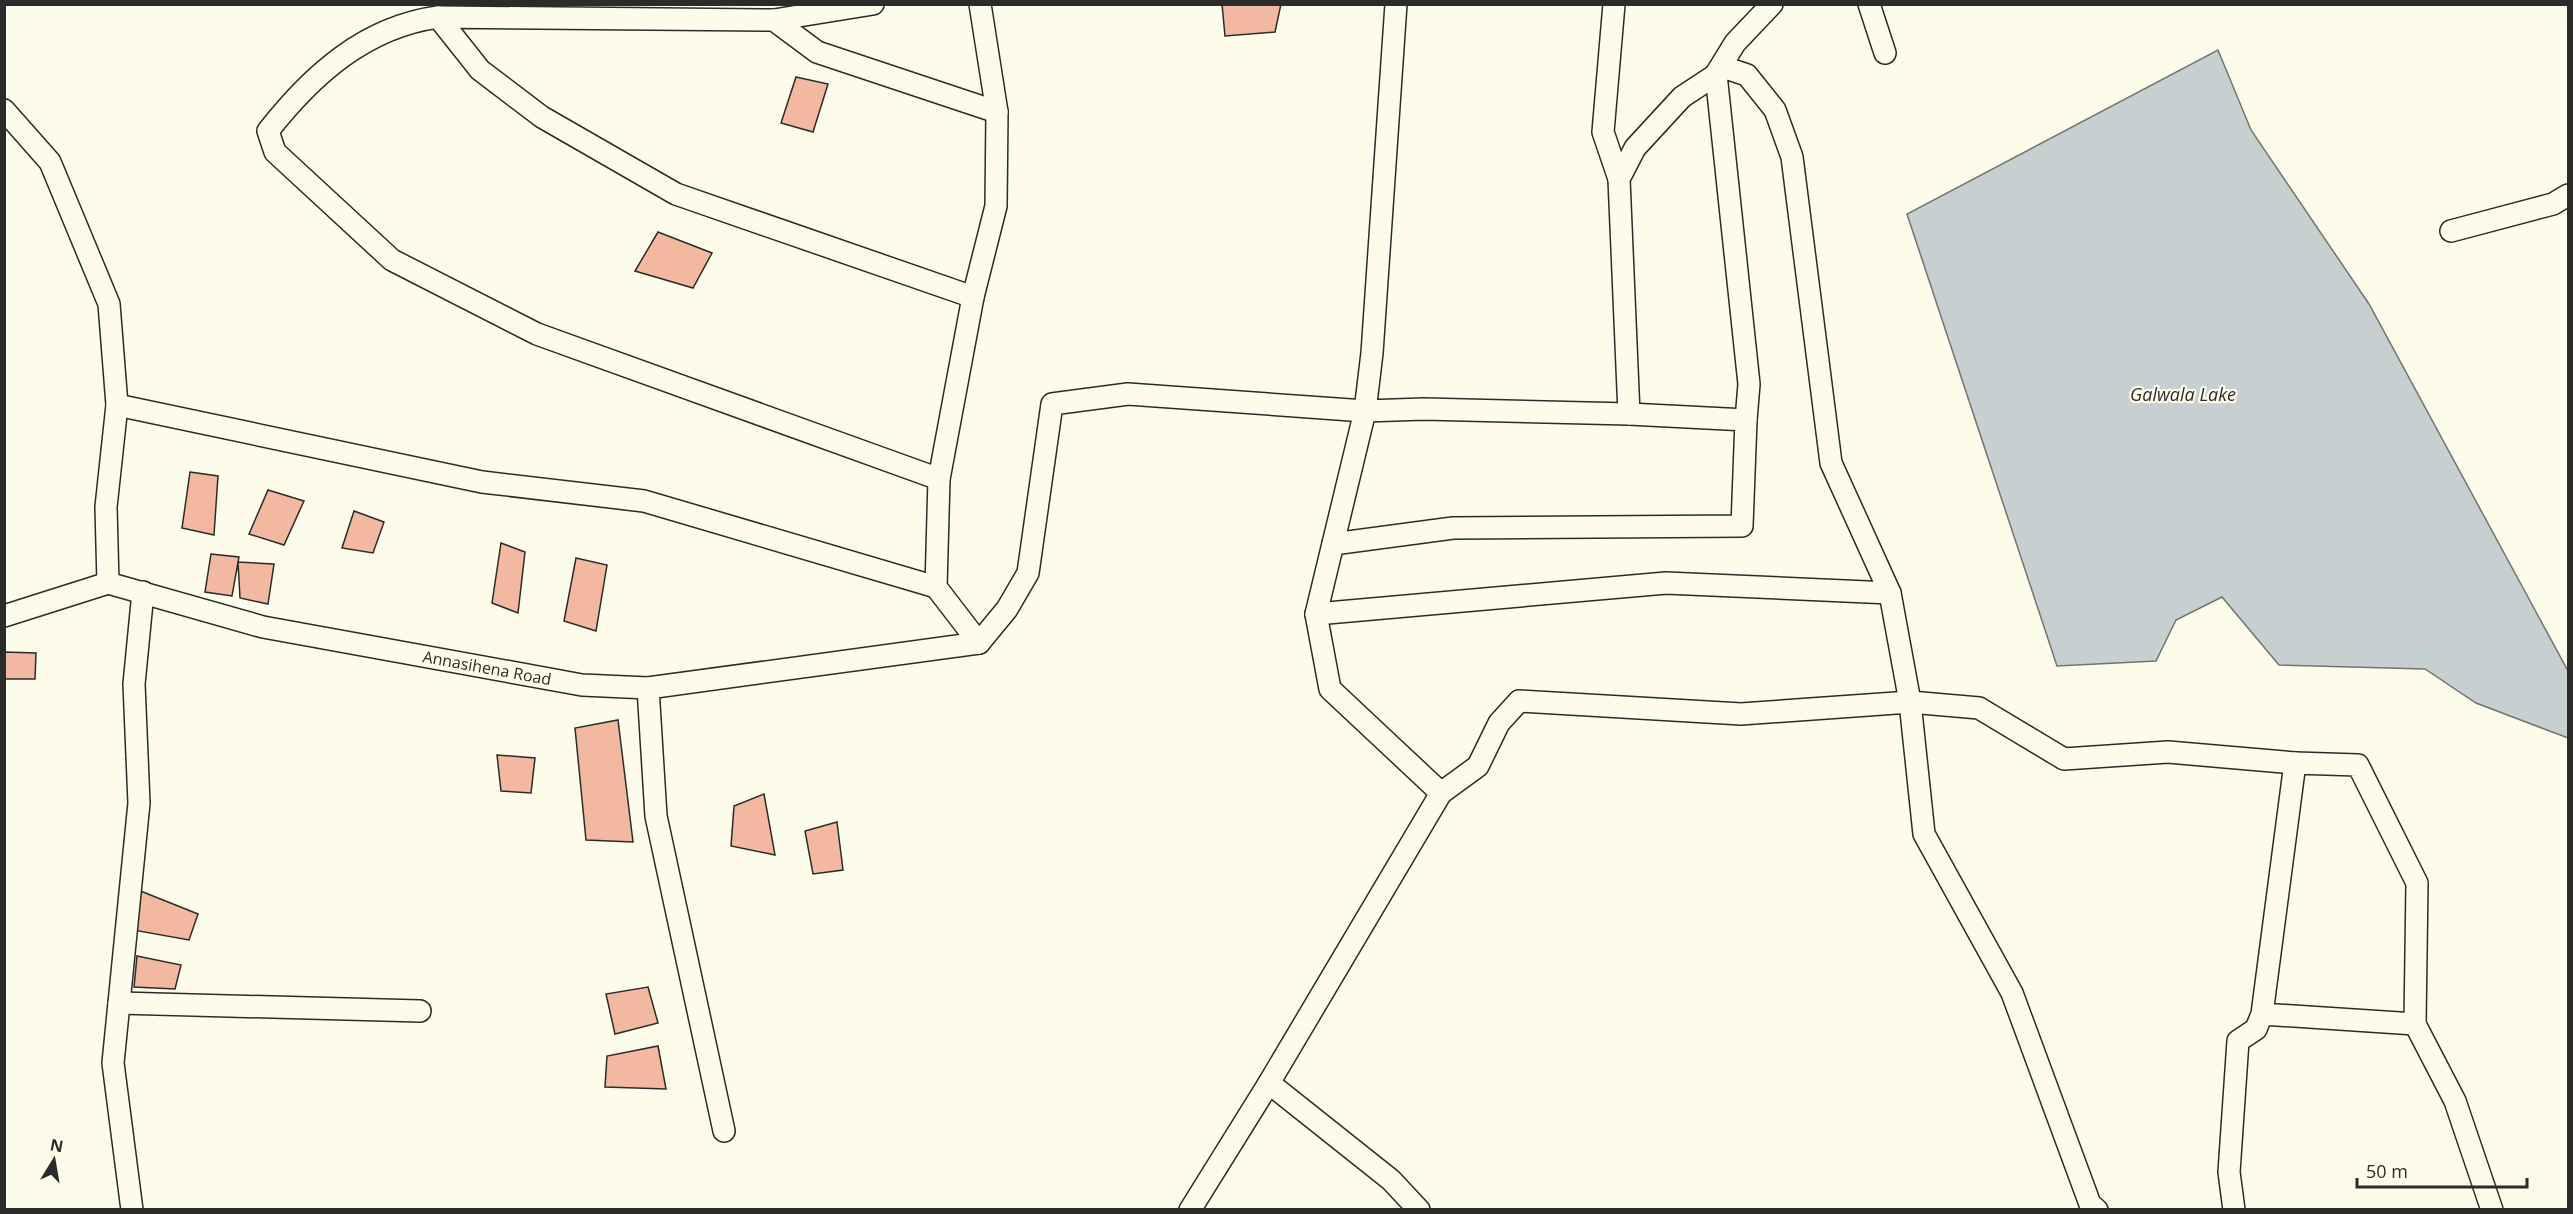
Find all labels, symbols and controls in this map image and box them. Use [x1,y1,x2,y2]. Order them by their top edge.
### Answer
water label: Galwala Lake [2130,382,2236,406]
street label: Annasihena Road [421,645,553,690]
north arrow [24,1130,84,1190]
text: N [48,1133,65,1157]
scale bar [2357,1151,2526,1189]
text: 50 m [2366,1159,2408,1183]

